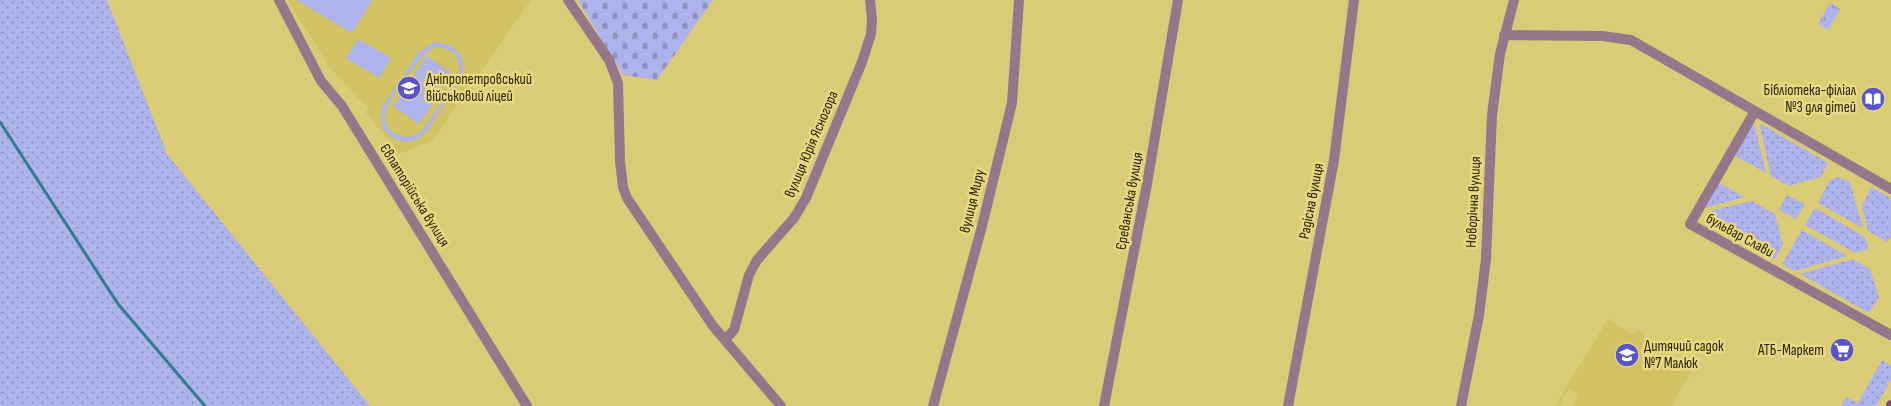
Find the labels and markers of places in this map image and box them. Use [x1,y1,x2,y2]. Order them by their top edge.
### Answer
place label: Дніпропетровський військовий ліцей [426,70,532,106]
school or university icon: Дніпропетровський військовий ліцей [396,75,422,101]
place label: Бібліотека-філіал №3 для дітей [1764,81,1857,117]
library icon: Бібліотека-філіал №3 для дітей [1860,86,1886,112]
place label: Дитячий садок №7 Малюк [1644,337,1724,373]
supermarket icon: АТБ-Маркет [1829,337,1855,363]
place label: АТБ-Маркет [1757,341,1824,360]
school or university icon: Дитячий садок №7 Малюк [1614,342,1640,368]

